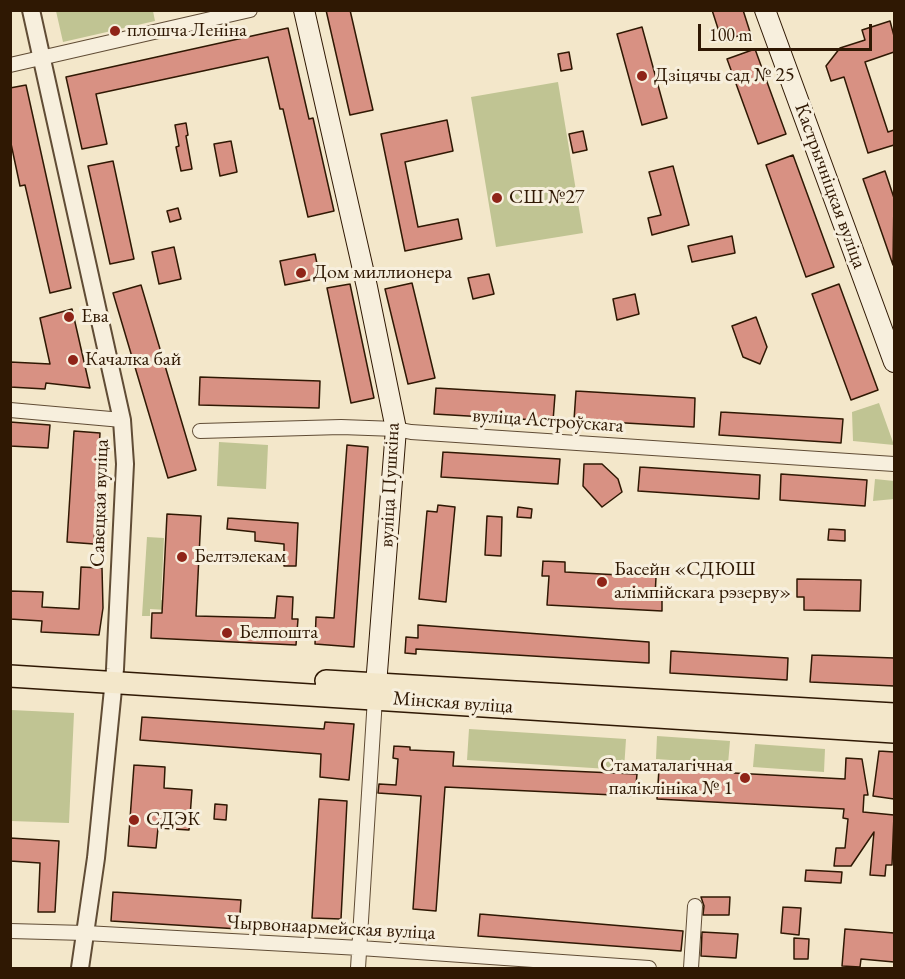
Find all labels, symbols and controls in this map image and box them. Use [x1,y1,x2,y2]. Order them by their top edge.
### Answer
scale bar [701,12,875,50]
place label: плошча Леніна [127,19,247,43]
text: 100 m [709,23,753,46]
marker: плошча Леніна [108,24,122,38]
place label: Дзіцячы сад № 25 [654,64,794,88]
marker: Дзіцячы сад № 25 [635,69,649,83]
street label: Кастрычніцкая вуліца [789,100,871,272]
place label: СШ №27 [509,186,584,210]
marker: СШ №27 [490,191,504,205]
place label: Дом миллионера [313,261,452,285]
marker: Дом миллионера [294,266,308,280]
place label: Ева [81,305,109,329]
marker: Ева [62,310,76,324]
place label: Качалка бай [85,348,181,372]
marker: Качалка бай [66,353,80,367]
street label: вуліца Астроўскага [472,404,624,438]
street label: вуліца Пушкіна [375,422,405,548]
street label: Савецкая вуліца [86,439,114,567]
place label: Белтэлекам [194,545,286,569]
marker: Белтэлекам [175,550,189,564]
place label: Басейн «СДЮШ алімпійскага рэзерву» [614,558,791,605]
marker: Басейн «СДЮШ алімпійскага рэзерву» [595,575,609,589]
place label: Белпошта [239,621,318,645]
marker: Белпошта [220,626,234,640]
street label: Мінская вуліца [392,687,514,719]
place label: Стаматалагічная паліклініка № 1 [600,754,733,801]
marker: Стаматалагічная паліклініка № 1 [738,771,752,785]
place label: СДЭК [146,808,201,832]
marker: СДЭК [127,813,141,827]
street label: Чырвонаармейская вуліца [226,911,436,945]

